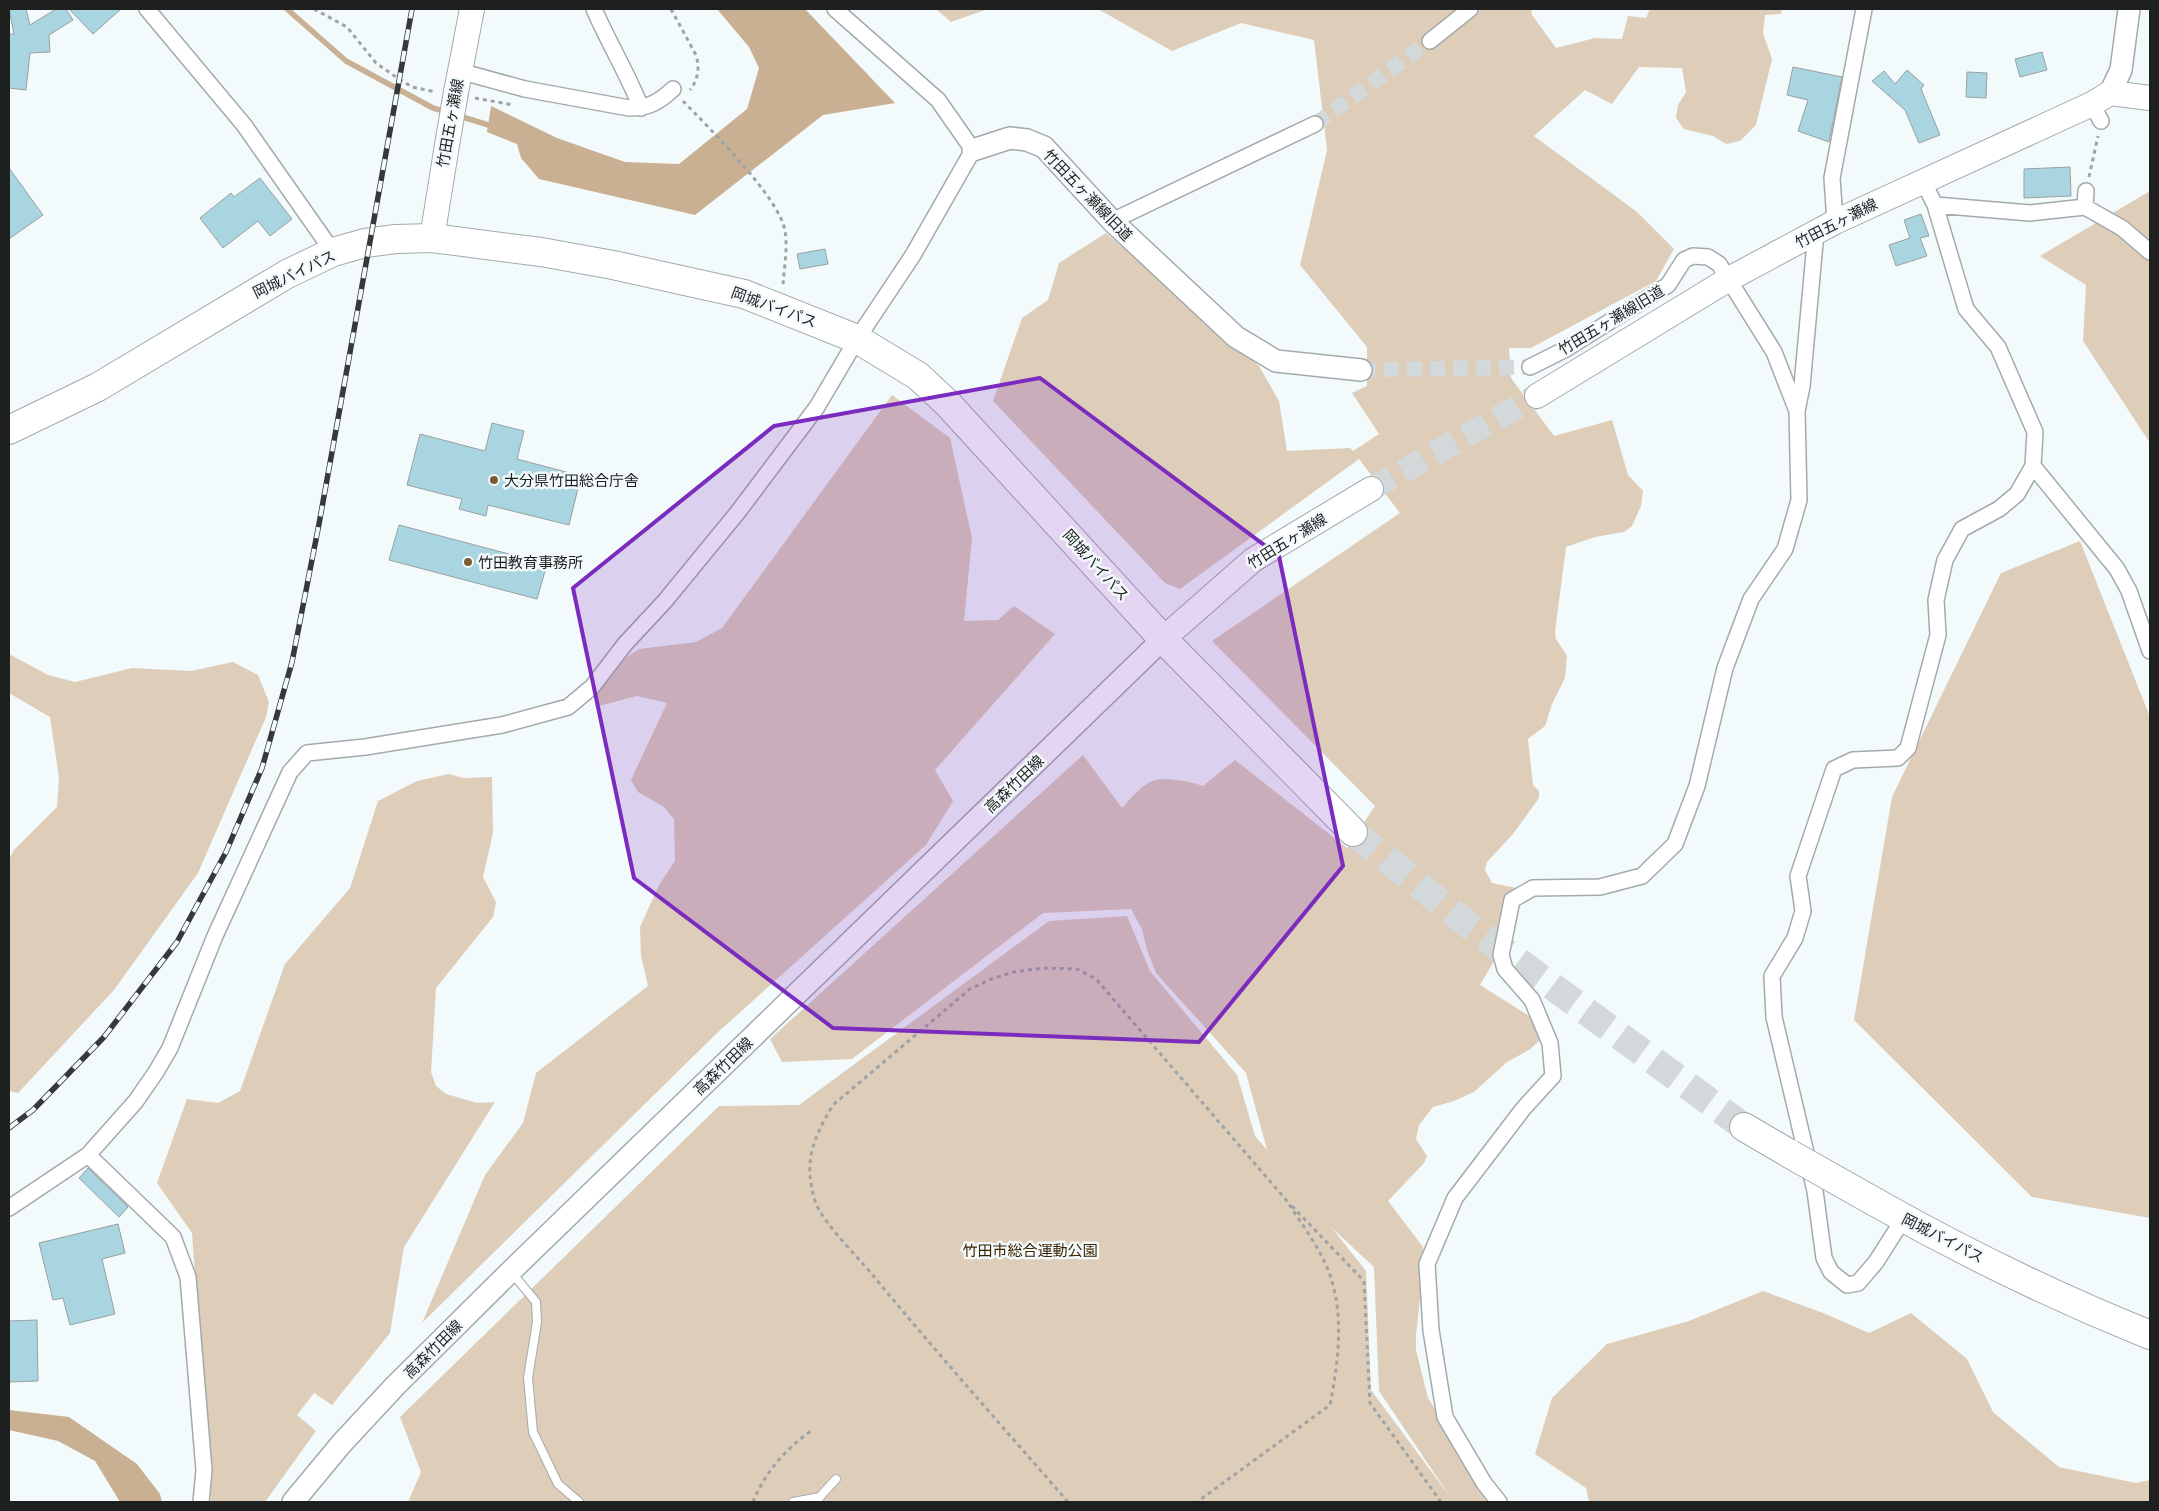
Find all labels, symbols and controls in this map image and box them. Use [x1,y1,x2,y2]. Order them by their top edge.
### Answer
street label: 竹田五ヶ瀬線 [434,77,466,169]
street label: 竹田五ヶ瀬線旧道 [1040,146,1136,244]
street label: 竹田五ヶ瀬線 [1792,195,1880,251]
street label: 岡城バイパス [250,247,338,301]
street label: 竹田五ヶ瀬線旧道 [1555,282,1667,358]
street label: 岡城バイパス [729,284,819,330]
place label: 大分県竹田総合庁舎 [504,472,639,489]
marker: 大分県竹田総合庁舎 [488,474,500,486]
street label: 竹田五ヶ瀬線 [1244,510,1330,572]
street label: 岡城バイパス [1060,526,1132,604]
place label: 竹田教育事務所 [478,554,583,571]
marker: 竹田教育事務所 [462,556,474,568]
street label: 高森竹田線 [981,752,1047,816]
street label: 高森竹田線 [690,1034,756,1098]
street label: 岡城バイパス [1899,1210,1987,1266]
park label: 竹田市総合運動公園 [962,1242,1098,1259]
street label: 高森竹田線 [400,1316,466,1382]

